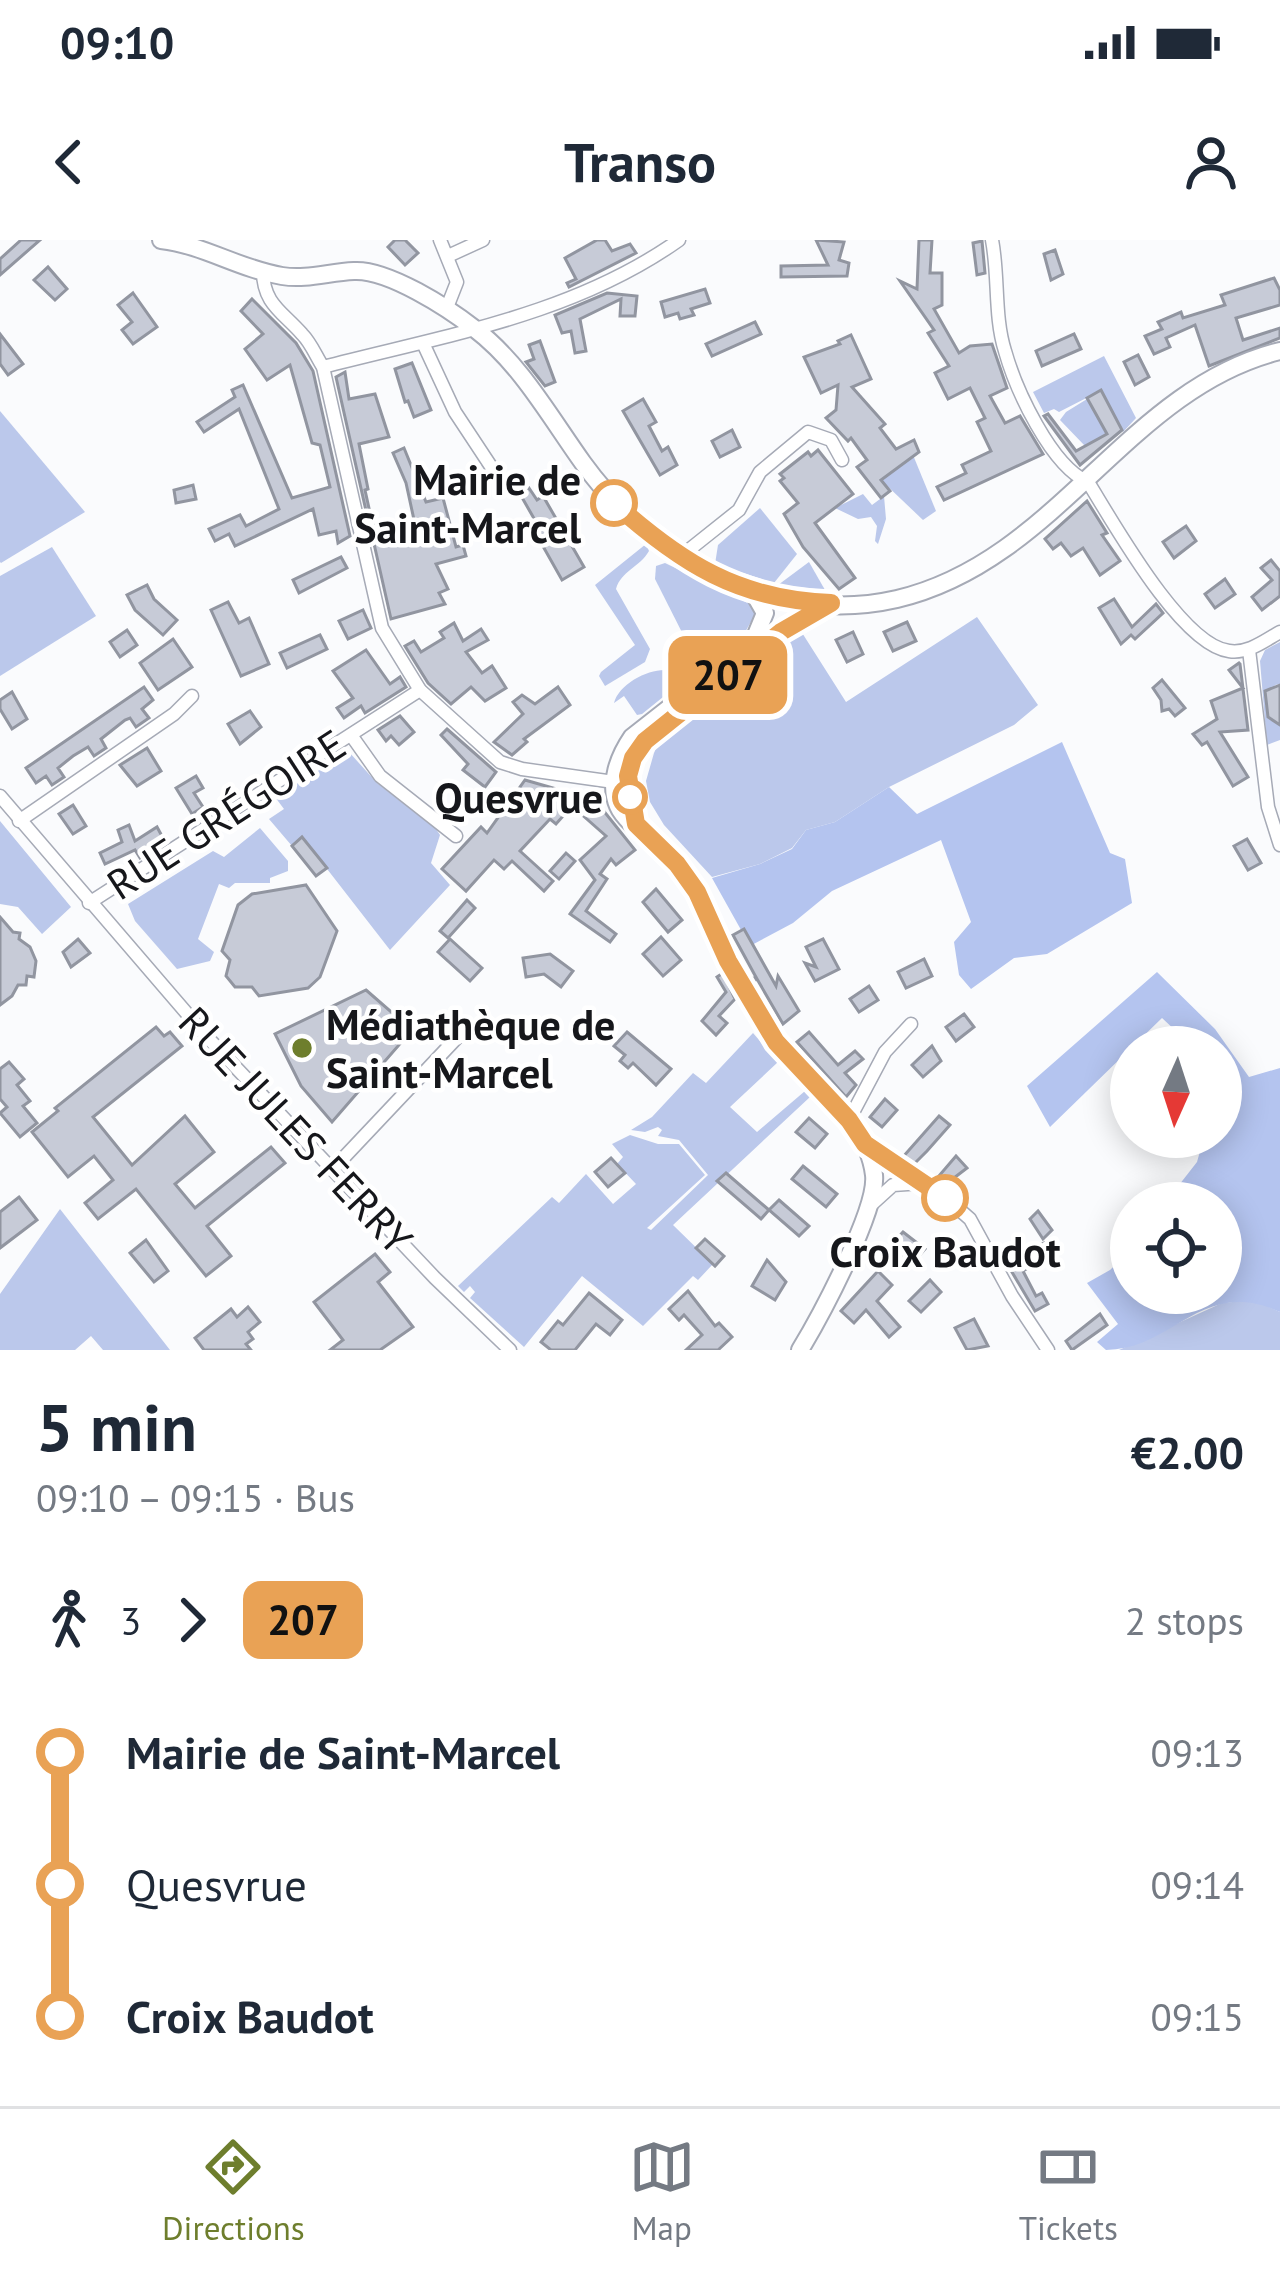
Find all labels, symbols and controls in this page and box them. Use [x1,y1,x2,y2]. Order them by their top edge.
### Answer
text: 09:10 [60,13,174,71]
text: Transo [564,127,716,197]
icon: back [36,129,102,195]
icon: person [1178,129,1244,195]
place label: Mairie de Saint-Marcel [354,452,582,555]
marker: Mairie de Saint-Marcel [592,481,636,525]
line badge: 207 [659,636,797,714]
text: 207 [692,647,764,702]
street label: RUE GRÉGOIRE [96,716,356,912]
place label: Quesvrue [434,770,603,825]
marker: Quesvrue [614,781,646,813]
street label: RUE JULES FERRY [167,995,425,1266]
place label: Médiathèque de Saint-Marcel [326,997,615,1100]
north arrow [1110,1026,1242,1158]
map controls [1110,1026,1242,1314]
marker: Médiathèque de Saint-Marcel [289,1035,315,1061]
marker: Croix Baudot [923,1176,967,1220]
button: locate [1110,1182,1242,1314]
place label: Croix Baudot [829,1224,1061,1279]
text: 5 min [36,1384,197,1469]
text: €2.00 [1131,1423,1244,1481]
text: 09:10 – 09:15 · Bus [36,1472,355,1523]
icon: walk [36,1587,102,1653]
icon: forward [159,1587,225,1653]
text: 207 [267,1592,339,1647]
text: 3 [120,1595,141,1646]
text: 2 stops [1125,1595,1244,1646]
text: Mairie de Saint-Marcel [126,1723,560,1781]
text: 09:13 [1150,1727,1244,1778]
text: Quesvrue [126,1855,307,1913]
text: 09:14 [1150,1859,1244,1910]
text: Croix Baudot [126,1987,374,2045]
text: 09:15 [1150,1991,1244,2042]
tab: Directions [162,2134,305,2249]
tab: Map [629,2134,695,2249]
tab: Tickets [1019,2134,1118,2249]

